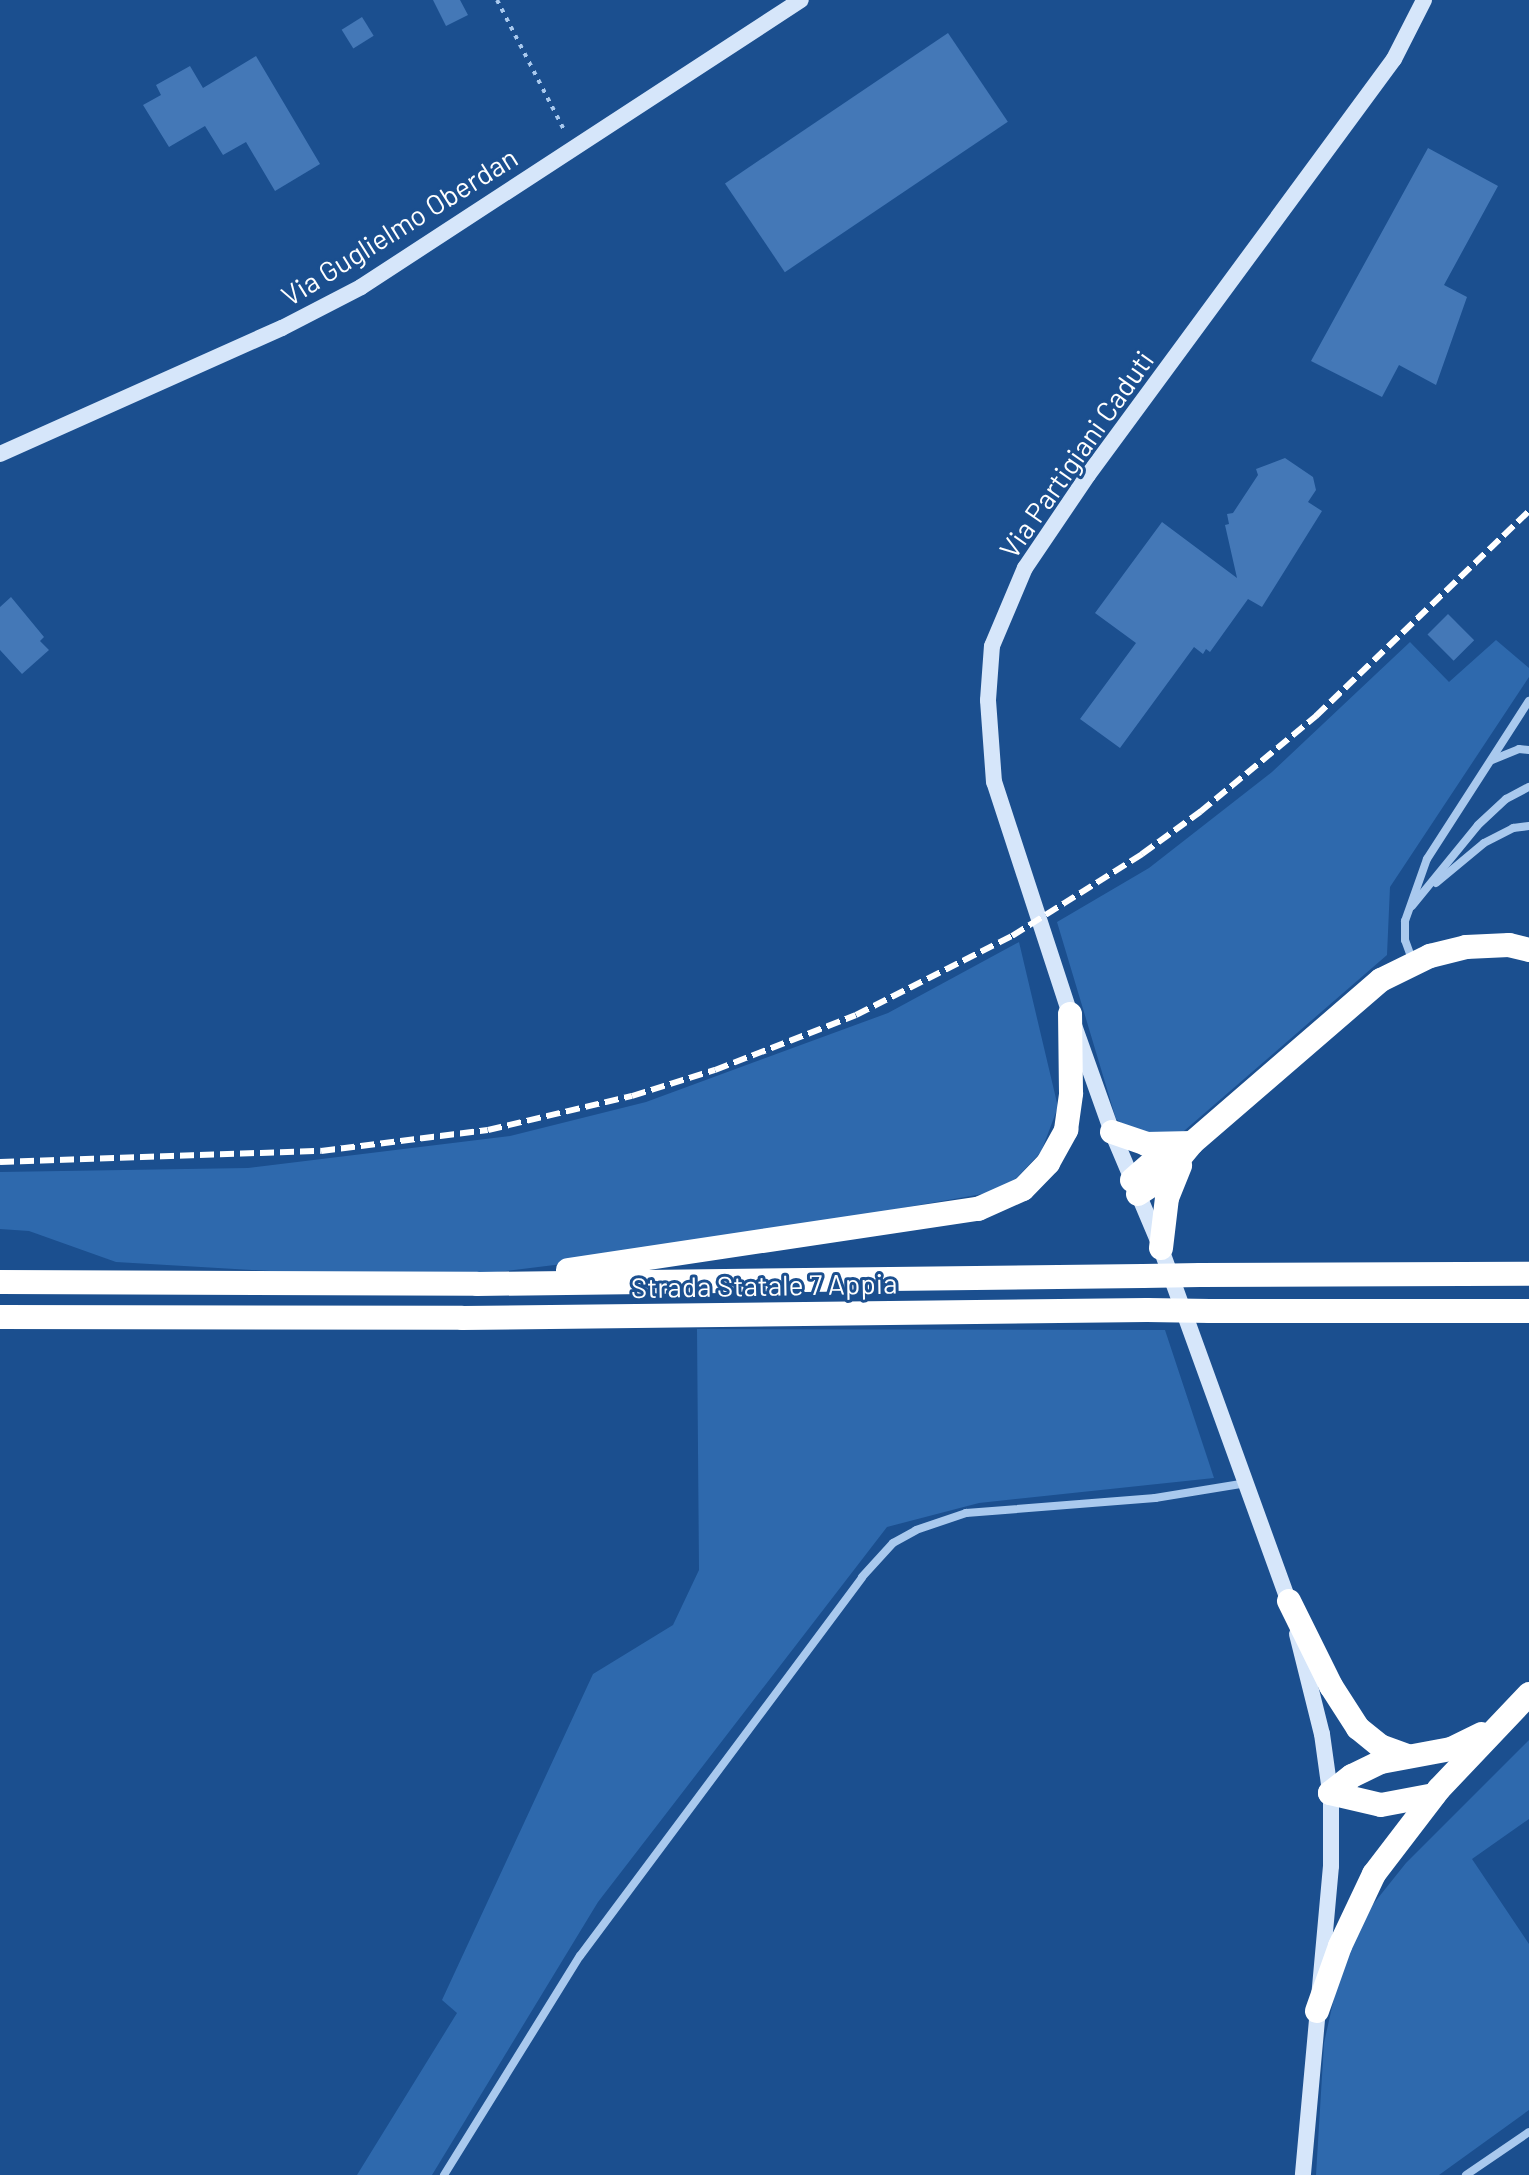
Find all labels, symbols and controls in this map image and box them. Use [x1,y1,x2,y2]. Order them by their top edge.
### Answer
street label: Via Guglielmo Oberdan [275,140,523,312]
street label: Via Partigiani Caduti [992,344,1160,564]
street label: Strada Statale 7 Appia [630,1266,898,1304]

